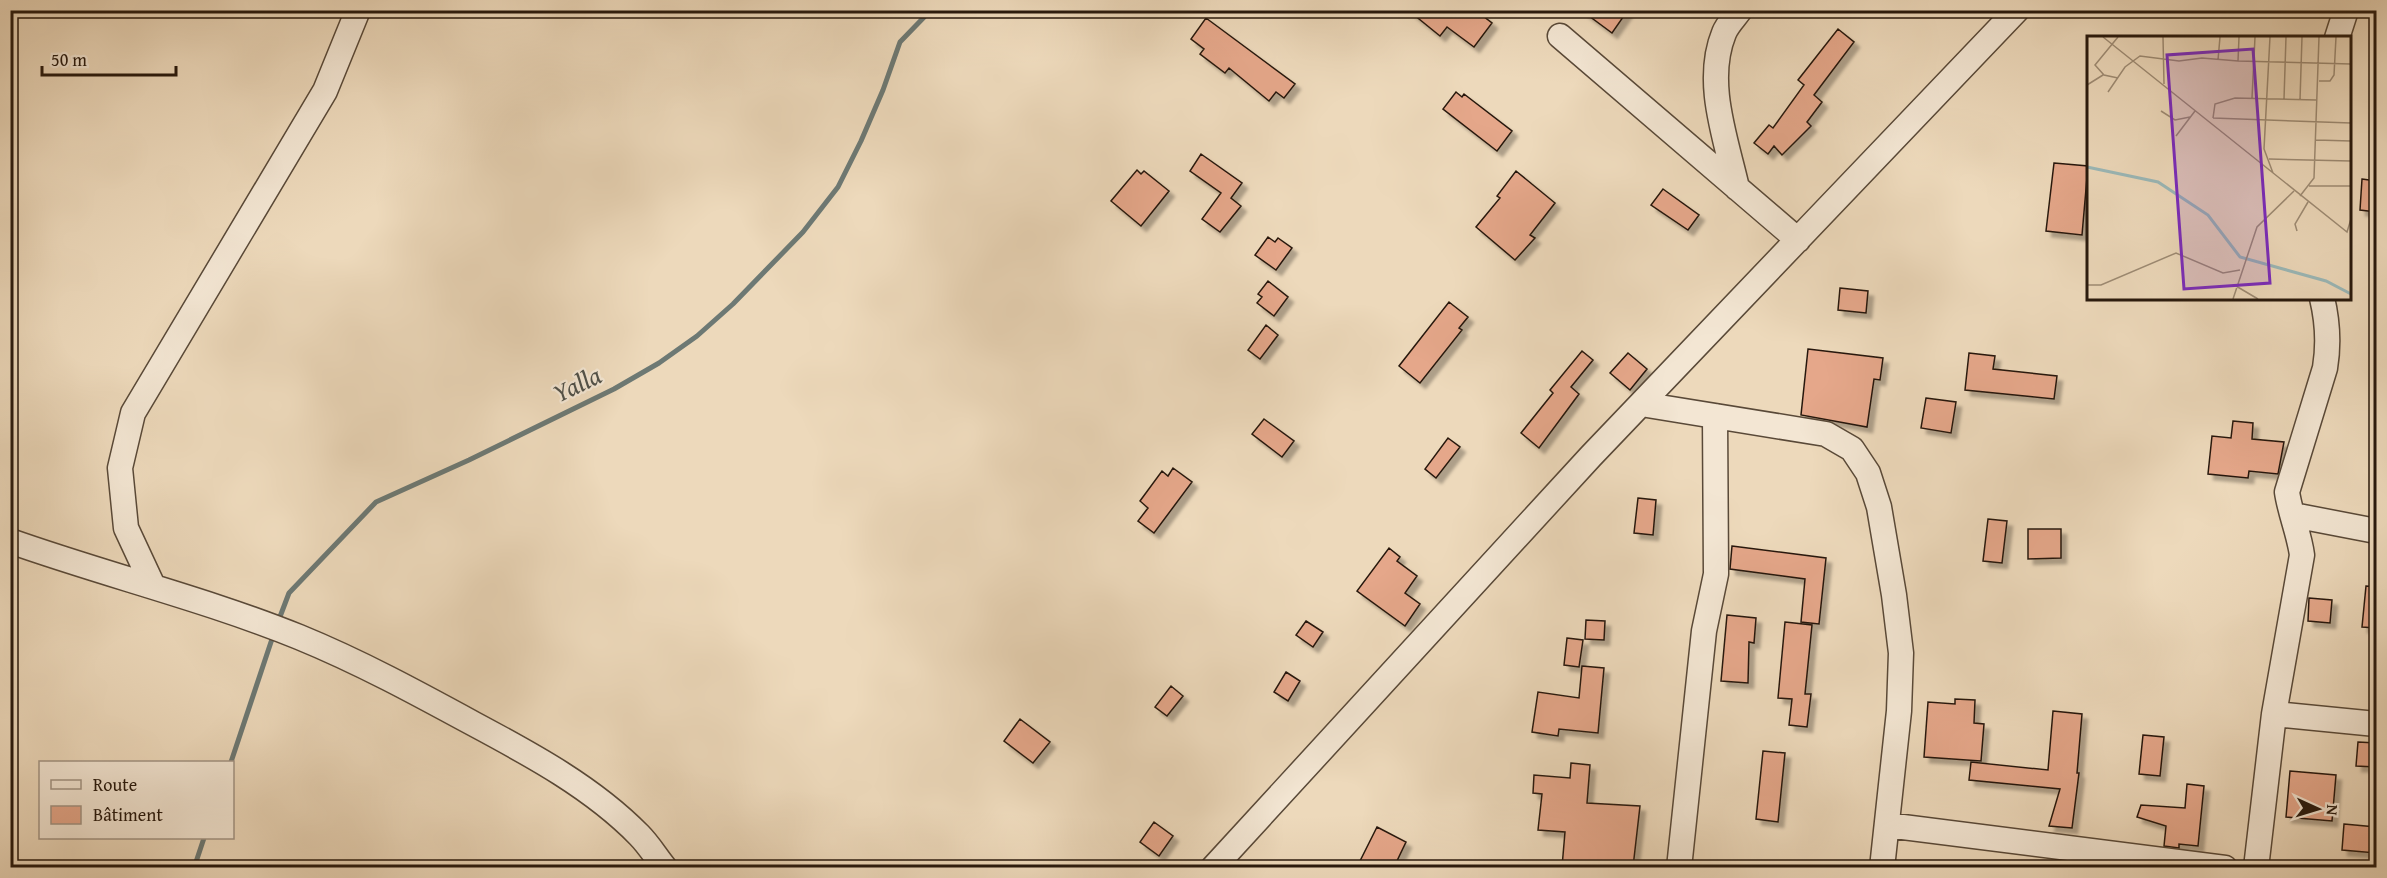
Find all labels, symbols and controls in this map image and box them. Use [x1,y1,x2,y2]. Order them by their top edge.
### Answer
inset map [2087,36,2351,300]
scale bar [42,39,176,77]
text: 50 m [51,46,87,73]
water label: Yalla [546,355,608,412]
legend [39,761,234,839]
text: Route [93,771,137,798]
north arrow [2288,779,2348,839]
text: Bâtiment [93,801,163,828]
text: N [2321,804,2345,817]

